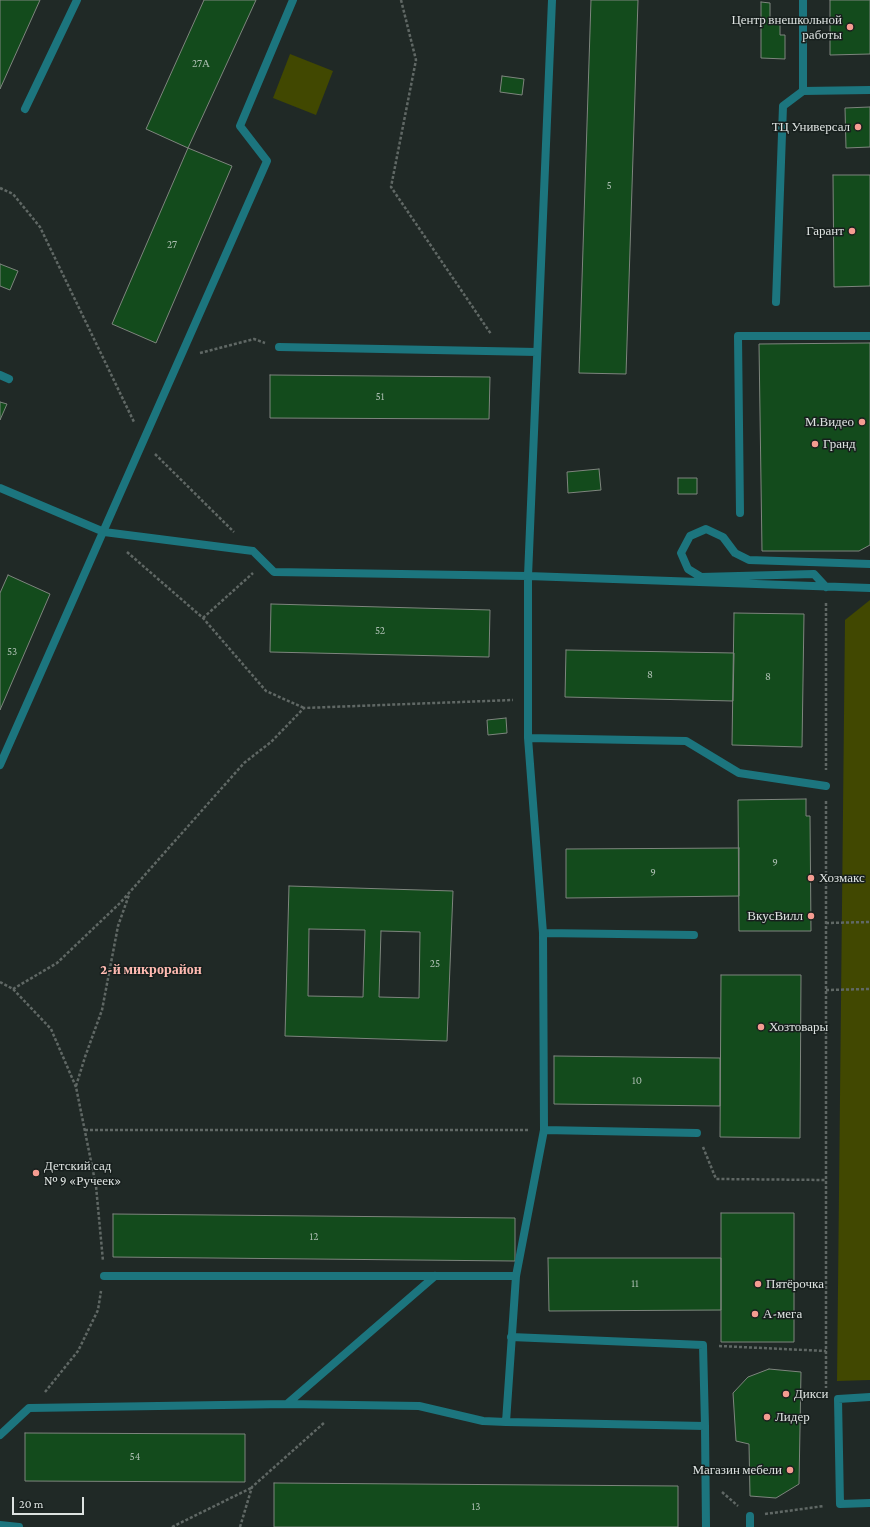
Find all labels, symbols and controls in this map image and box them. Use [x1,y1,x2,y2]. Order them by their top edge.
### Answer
place label: Центр внешкольной работы [731,12,842,43]
marker: Центр внешкольной работы [845,22,855,32]
house number: 27А [192,57,210,71]
place label: ТЦ Универсал [772,119,850,135]
marker: ТЦ Универсал [853,122,863,132]
house number: 5 [606,179,612,193]
place label: Гарант [806,223,844,239]
marker: Гарант [847,226,857,236]
house number: 27 [167,238,177,252]
house number: 51 [376,390,384,404]
place label: М.Видео [805,414,854,430]
marker: М.Видео [857,417,867,427]
place label: Гранд [823,436,856,452]
marker: Гранд [810,439,820,449]
house number: 52 [375,624,385,638]
house number: 53 [7,645,17,659]
house number: 8 [647,668,653,682]
house number: 8 [765,670,771,684]
house number: 9 [772,856,778,870]
house number: 9 [650,866,656,880]
place label: Хозмакс [819,870,865,886]
marker: Хозмакс [806,873,816,883]
place label: ВкусВилл [747,908,803,924]
marker: ВкусВилл [806,911,816,921]
house number: 25 [430,957,440,971]
district label: 2-й микрорайон [100,962,202,978]
place label: Хозтовары [769,1019,828,1035]
marker: Хозтовары [756,1022,766,1032]
house number: 10 [632,1074,642,1088]
place label: Детский сад № 9 «Ручеек» [44,1158,121,1189]
marker: Детский сад № 9 «Ручеек» [31,1168,41,1178]
house number: 12 [310,1230,318,1244]
place label: Пятёрочка [766,1276,824,1292]
house number: 11 [631,1277,639,1291]
marker: Пятёрочка [753,1279,763,1289]
place label: А-мега [763,1306,802,1322]
marker: А-мега [750,1309,760,1319]
place label: Дикси [794,1386,829,1402]
marker: Дикси [781,1389,791,1399]
place label: Лидер [775,1409,810,1425]
marker: Лидер [762,1412,772,1422]
house number: 54 [130,1450,140,1464]
place label: Магазин мебели [692,1462,782,1478]
marker: Магазин мебели [785,1465,795,1475]
scale bar [14,1489,86,1515]
text: 20 m [19,1497,43,1511]
house number: 13 [472,1500,480,1514]

